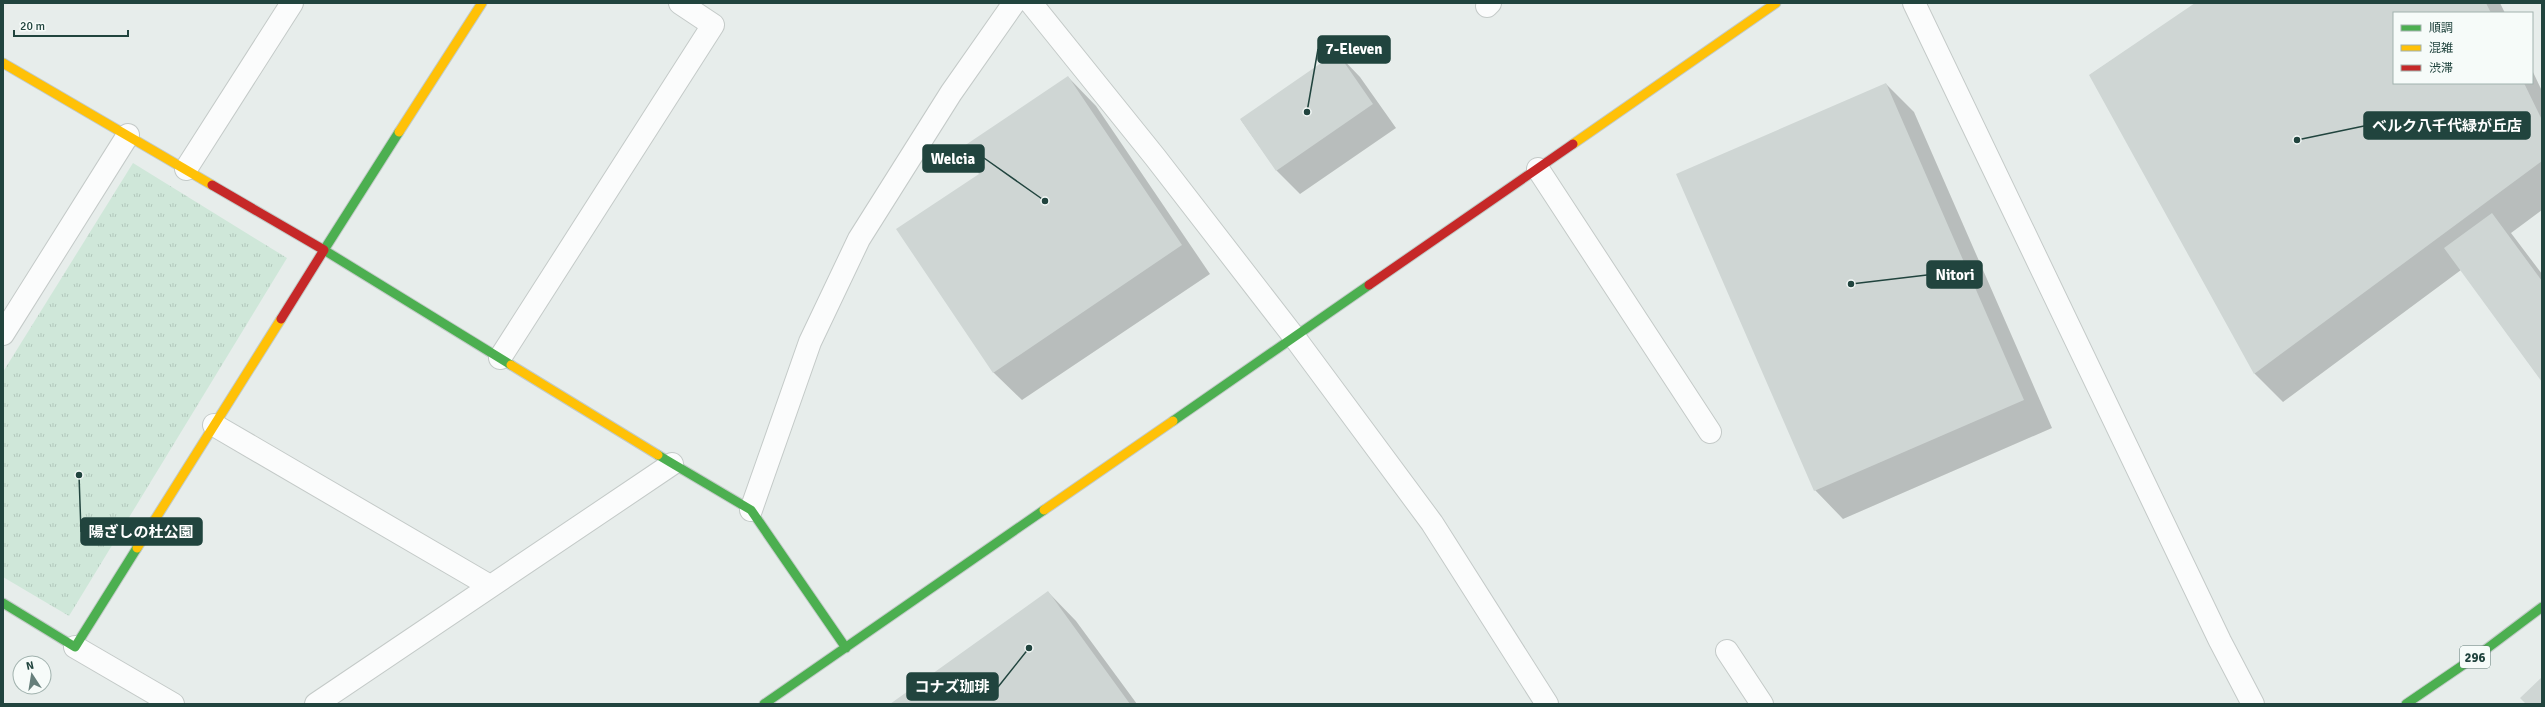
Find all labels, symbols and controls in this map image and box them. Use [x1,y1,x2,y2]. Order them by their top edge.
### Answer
scale bar [14,12,128,38]
legend [2393,12,2533,84]
text: 20 m [20,19,45,34]
text: 順調 [2429,21,2453,36]
callout: 7-Eleven [1318,36,1390,63]
text: 7-Eleven [1326,40,1382,58]
text: 混雑 [2429,41,2453,56]
text: 渋滞 [2429,61,2453,76]
callout: ベルク八千代緑が丘店 [2364,112,2530,139]
text: ベルク八千代緑が丘店 [2372,117,2522,135]
callout: Welcia [923,145,984,172]
text: Welcia [931,150,976,168]
callout: Nitori [1927,261,1982,288]
text: Nitori [1936,266,1974,284]
callout: 陽ざしの杜公園 [81,518,202,545]
text: 陽ざしの杜公園 [88,523,194,541]
road number: 296 [2460,646,2490,668]
north arrow [12,655,52,695]
text: N [25,659,35,673]
callout: コナズ珈琲 [907,673,998,700]
text: コナズ珈琲 [914,678,990,696]

